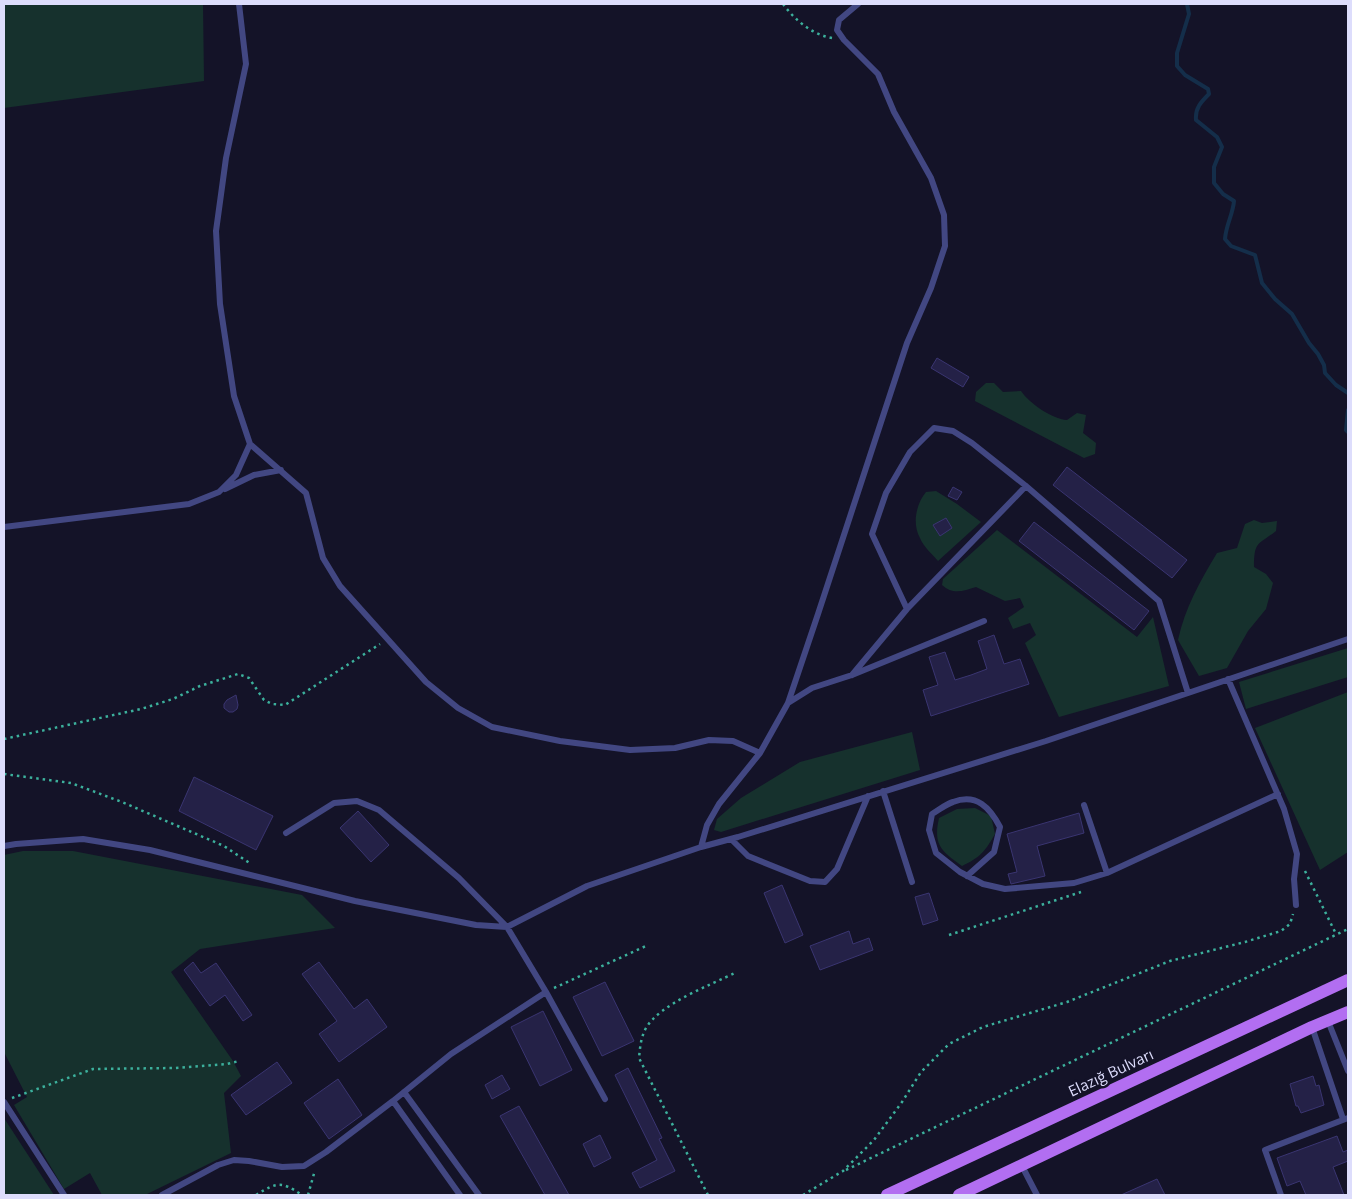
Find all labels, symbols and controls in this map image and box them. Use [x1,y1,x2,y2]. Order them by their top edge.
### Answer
street label: Elazığ Bulvarı [1065,1044,1156,1101]

